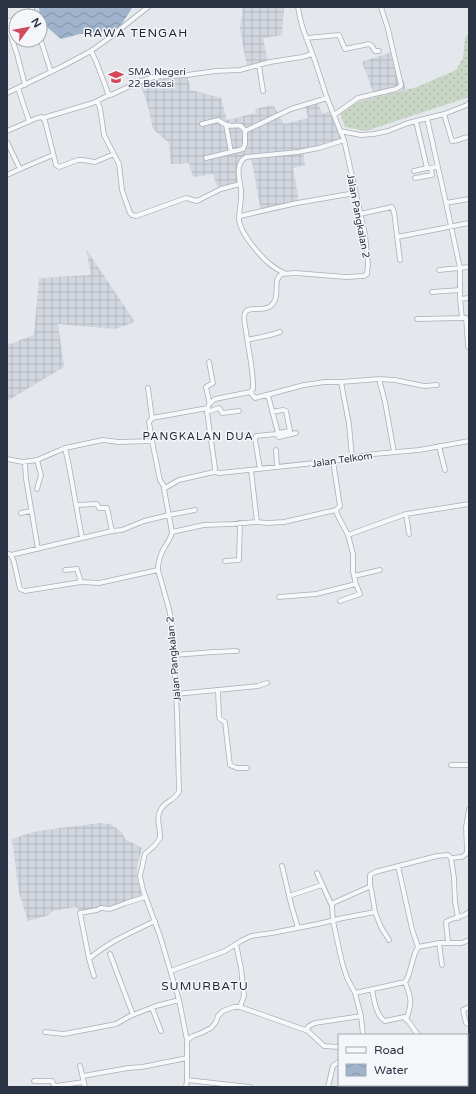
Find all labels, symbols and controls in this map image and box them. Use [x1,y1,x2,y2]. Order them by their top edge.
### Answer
north arrow [8,8,48,48]
text: N [28,16,44,30]
district label: RAWA TENGAH [84,26,188,40]
place label: SMA Negeri 22 Bekasi [128,66,186,90]
school or university icon: SMA Negeri 22 Bekasi [107,68,125,86]
street label: Jalan Pangkalan 2 [344,173,372,259]
district label: PANGKALAN DUA [142,430,254,443]
street label: Jalan Telkom [311,450,373,470]
street label: Jalan Pangkalan 2 [164,616,184,702]
district label: SUMURBATU [161,979,249,993]
legend [338,1034,468,1086]
text: Road [374,1043,404,1057]
text: Water [374,1063,409,1077]

